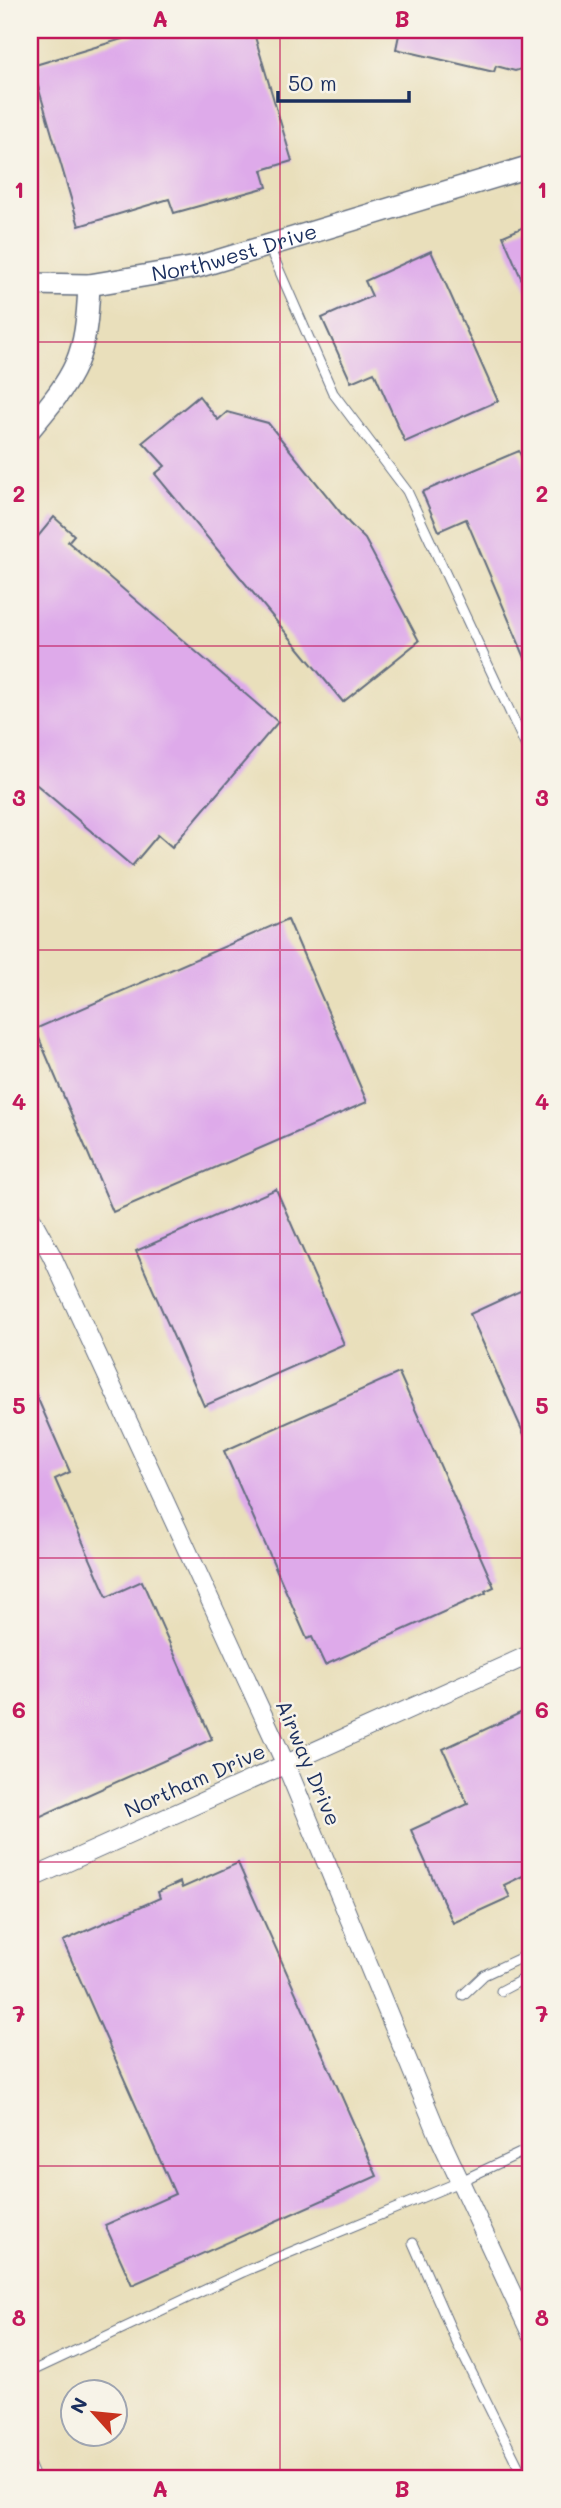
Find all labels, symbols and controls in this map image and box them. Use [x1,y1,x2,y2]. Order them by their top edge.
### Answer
text: A [152,3,168,33]
text: B [394,3,410,33]
scale bar [278,60,409,104]
text: 50 m [288,69,337,96]
text: 1 [14,174,24,204]
text: 1 [537,174,547,204]
street label: Northwest Drive [149,217,320,286]
text: 2 [13,478,25,508]
text: 2 [536,478,548,508]
text: 3 [12,782,26,812]
text: 3 [535,782,549,812]
text: 4 [12,1086,26,1116]
text: 4 [535,1086,549,1116]
text: 5 [12,1390,26,1420]
text: 5 [535,1390,549,1420]
text: 6 [12,1694,26,1724]
text: 6 [535,1694,549,1724]
street label: Airway Drive [271,1695,348,1829]
street label: Northam Drive [120,1736,269,1823]
text: 7 [13,1998,26,2028]
text: 7 [536,1998,549,2028]
text: 8 [12,2302,26,2332]
text: 8 [535,2302,549,2332]
north arrow [60,2378,130,2448]
text: N [64,2393,93,2417]
text: A [152,2473,168,2503]
text: B [394,2473,410,2503]

